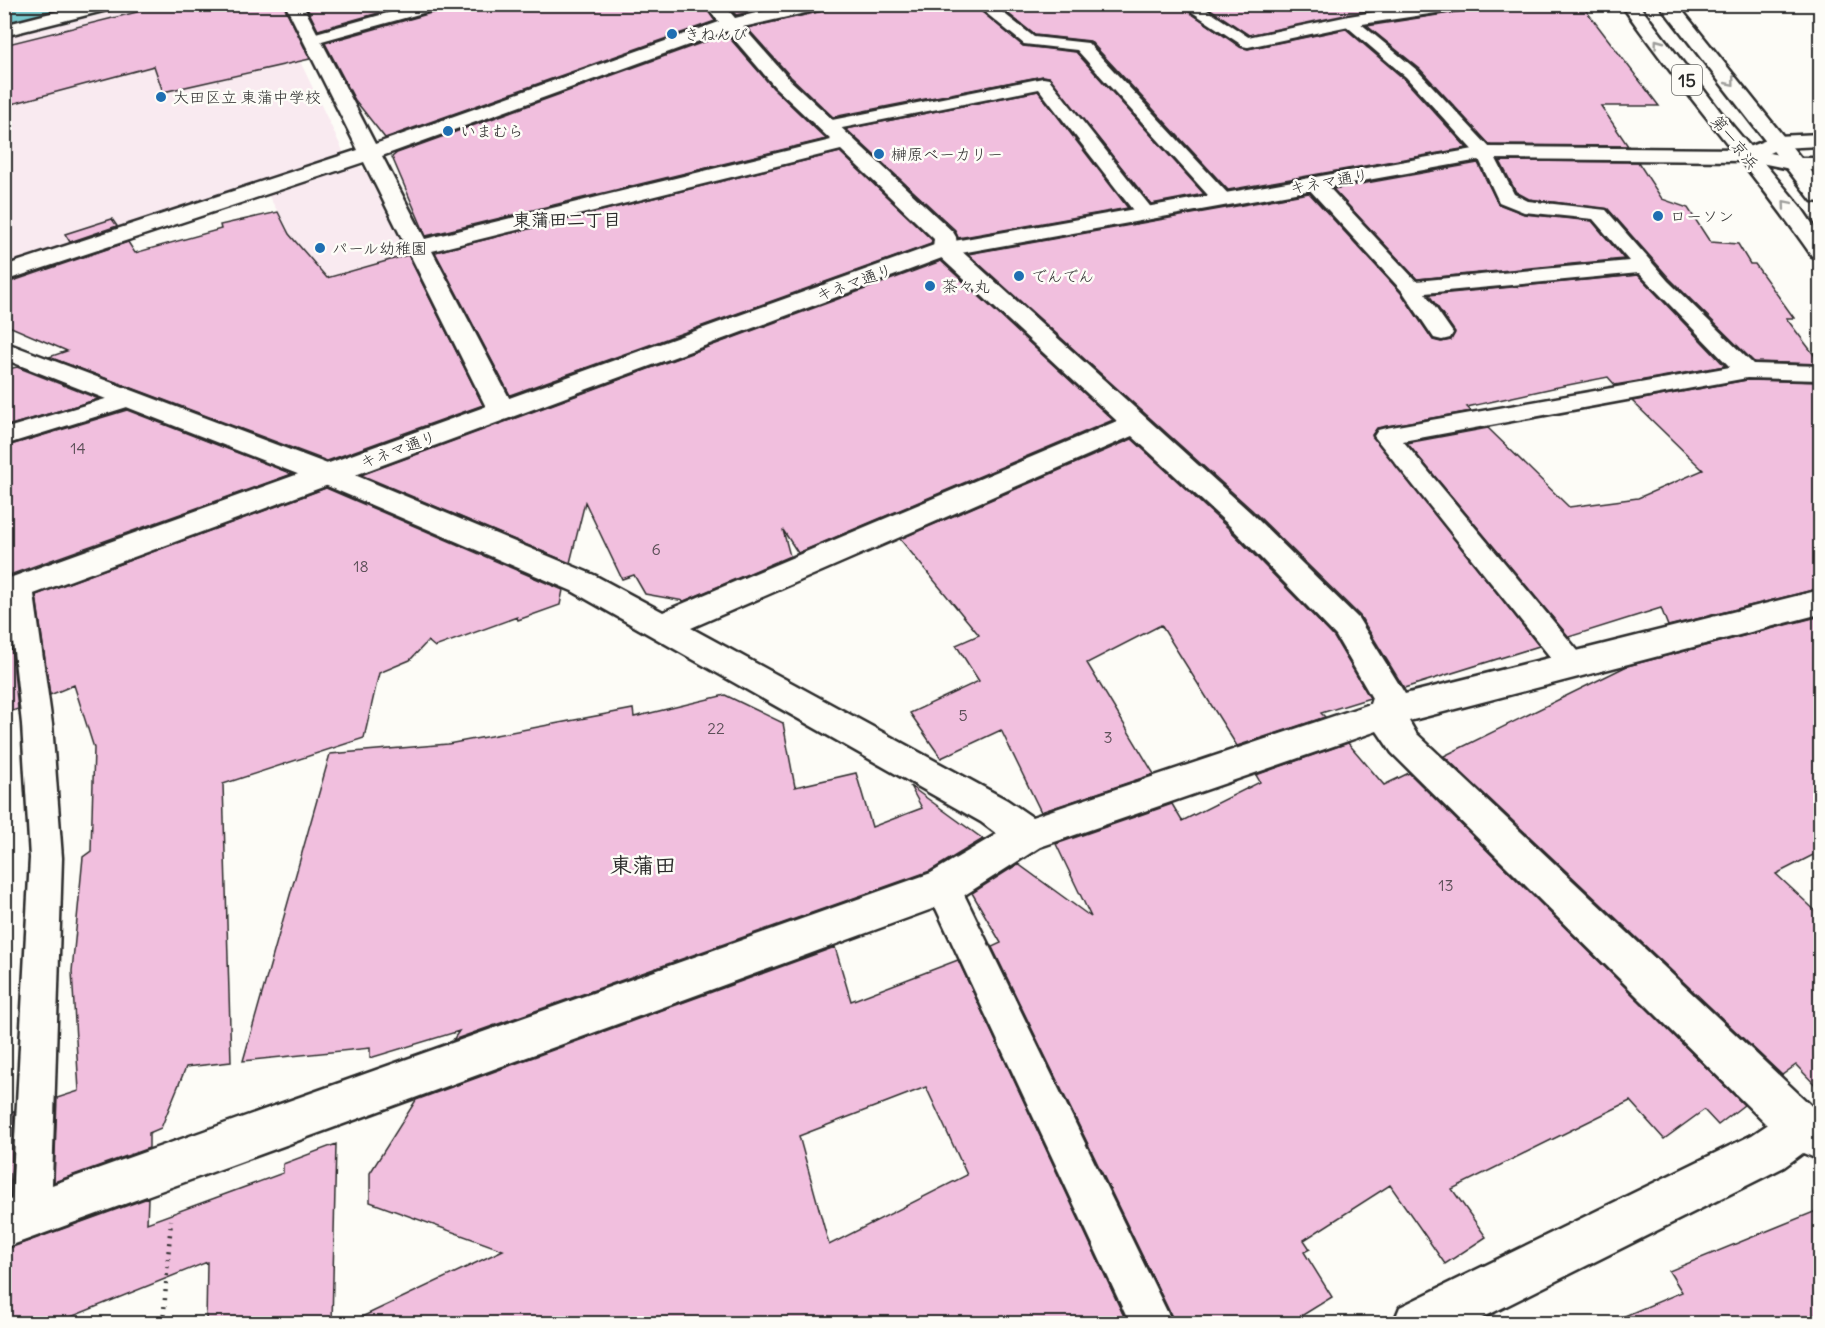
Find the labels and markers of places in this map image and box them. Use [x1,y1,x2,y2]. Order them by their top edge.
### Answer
place label: きねんび [684,24,748,44]
marker: きねんび [665,27,679,41]
place label: 大田区立 東蒲中学校 [173,87,321,107]
marker: 大田区立 東蒲中学校 [154,90,168,104]
place label: いまむら [460,121,524,141]
marker: いまむら [441,124,455,138]
place label: 榊原ベーカリー [891,144,1003,164]
marker: 榊原ベーカリー [872,147,886,161]
place label: ローソン [1670,206,1734,226]
marker: ローソン [1651,209,1665,223]
place label: パール幼稚園 [332,238,427,258]
marker: パール幼稚園 [313,241,327,255]
place label: でんでん [1031,266,1094,286]
marker: でんでん [1012,269,1026,283]
place label: 茶々丸 [942,276,990,296]
marker: 茶々丸 [923,279,937,293]

